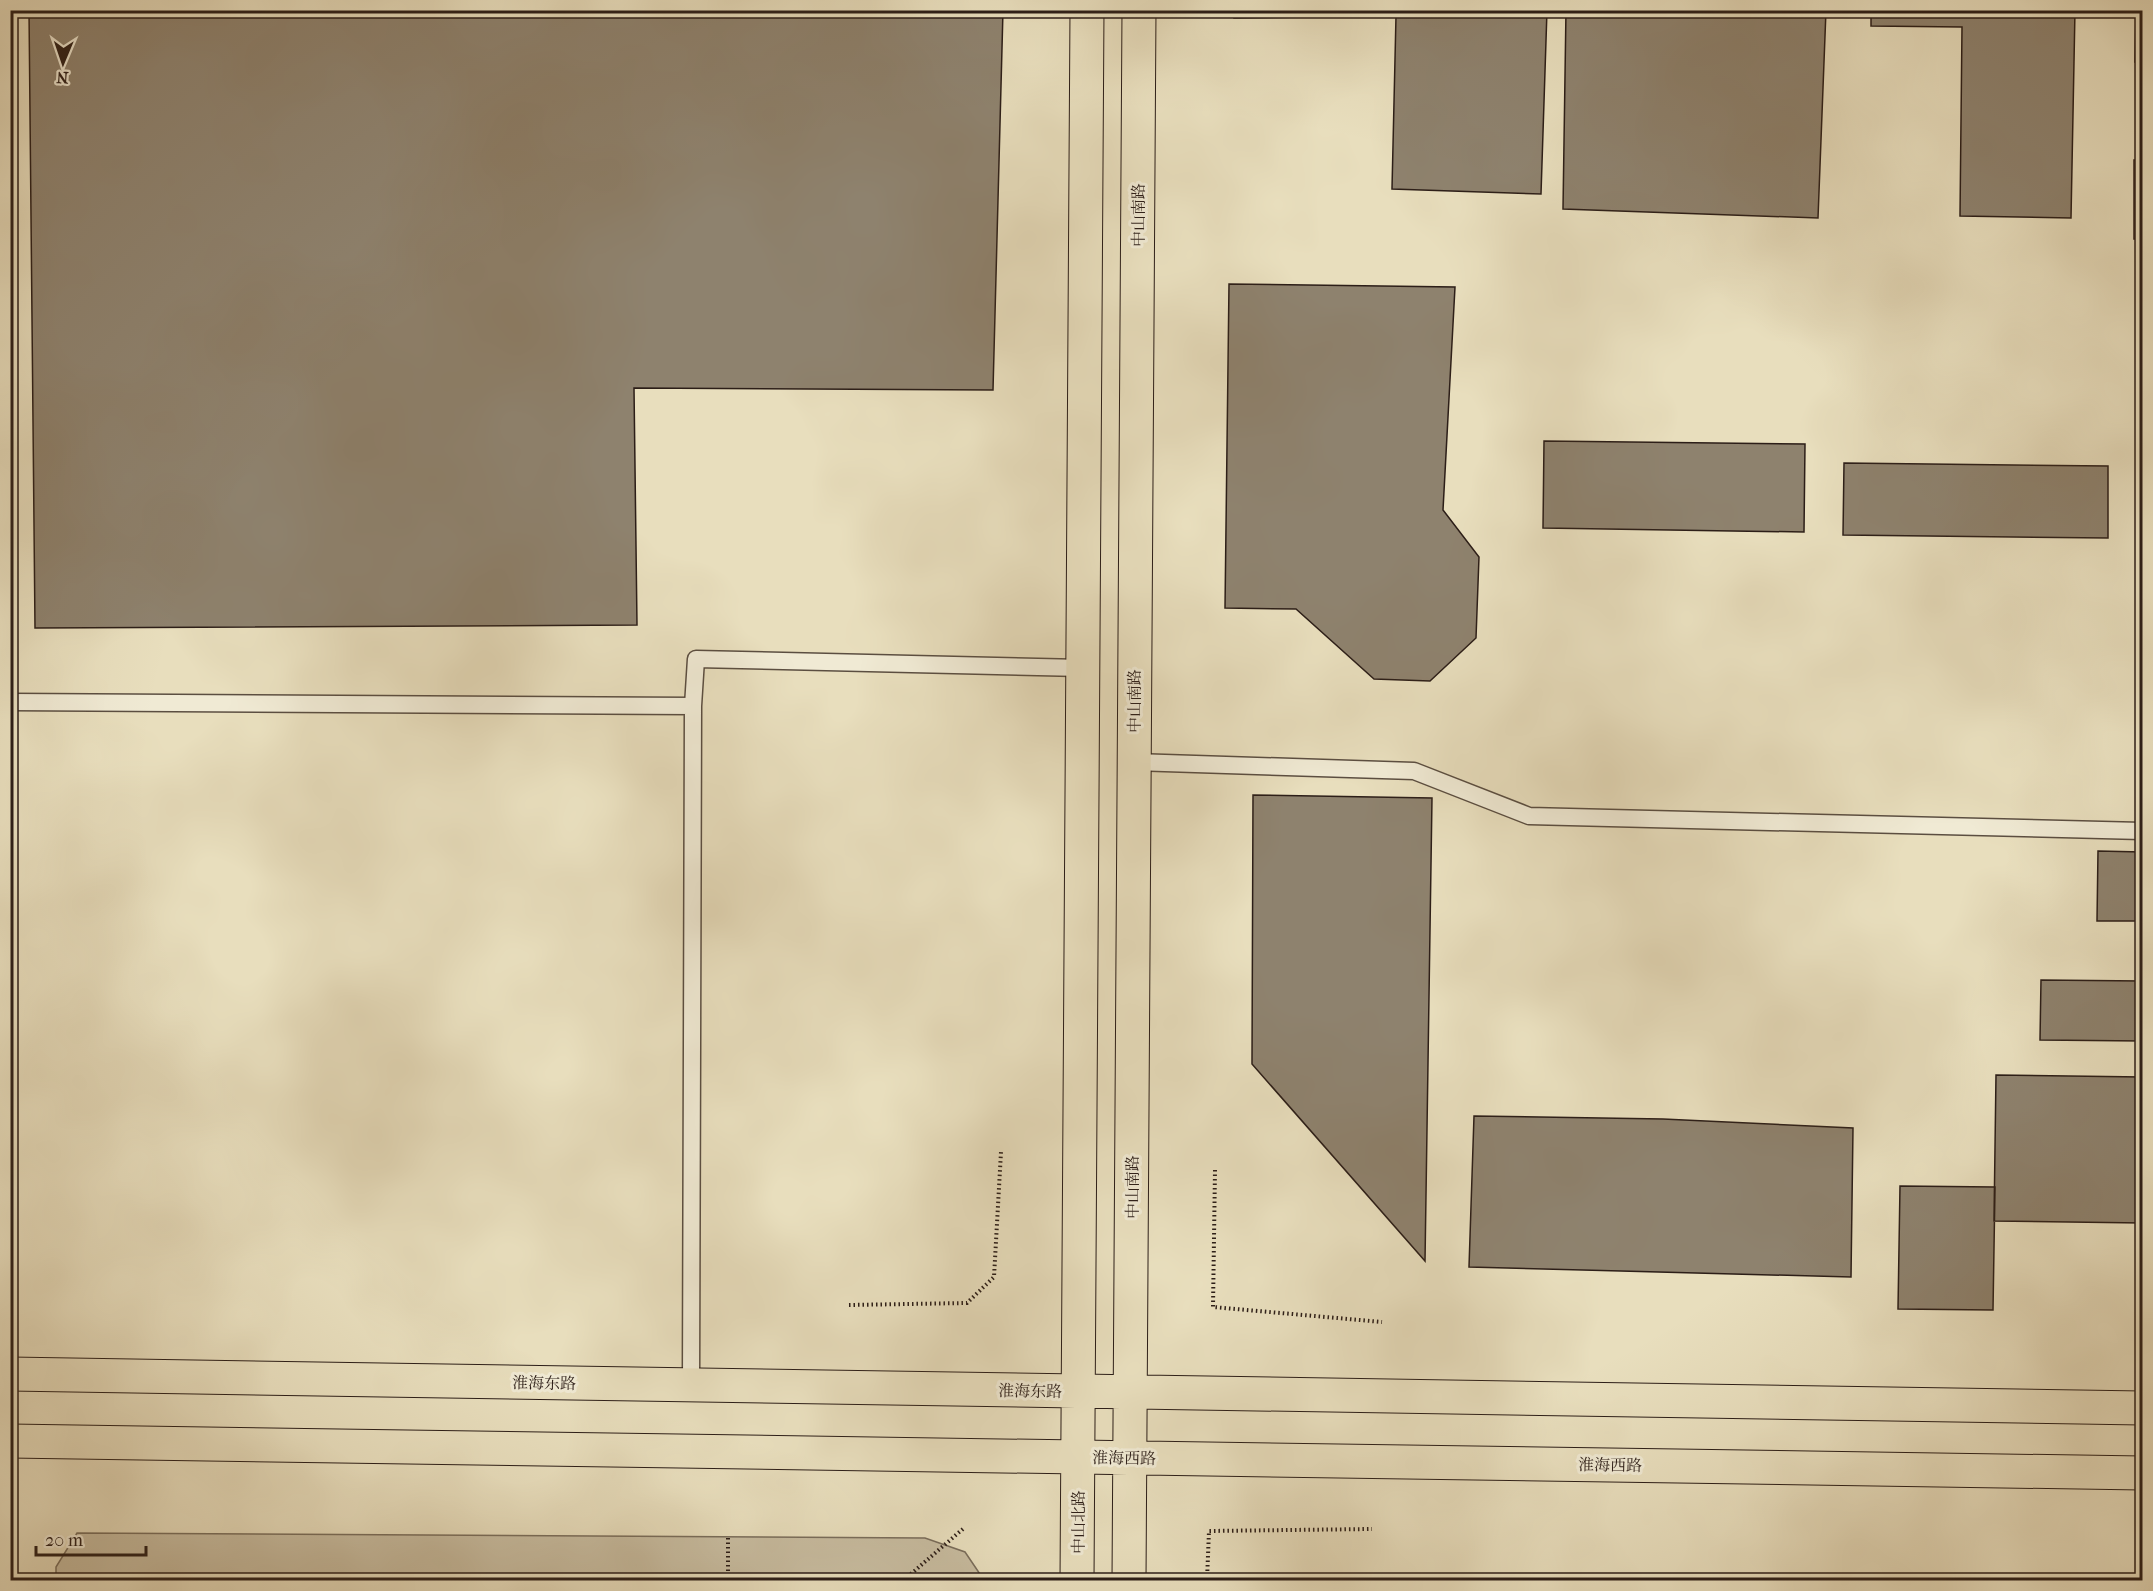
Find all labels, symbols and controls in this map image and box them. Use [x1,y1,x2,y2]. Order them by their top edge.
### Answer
north arrow [33,33,93,93]
text: N [55,68,69,87]
street label: 中山南路 [1129,183,1148,247]
street label: 中山南路 [1125,669,1144,733]
street label: 中山南路 [1123,1155,1142,1219]
street label: 淮海东路 [512,1373,576,1393]
street label: 淮海东路 [998,1381,1062,1401]
street label: 淮海西路 [1092,1448,1156,1468]
street label: 淮海西路 [1578,1455,1642,1475]
street label: 中山北路 [1069,1490,1088,1554]
scale bar [36,1519,146,1557]
text: 20 m [45,1530,83,1551]

